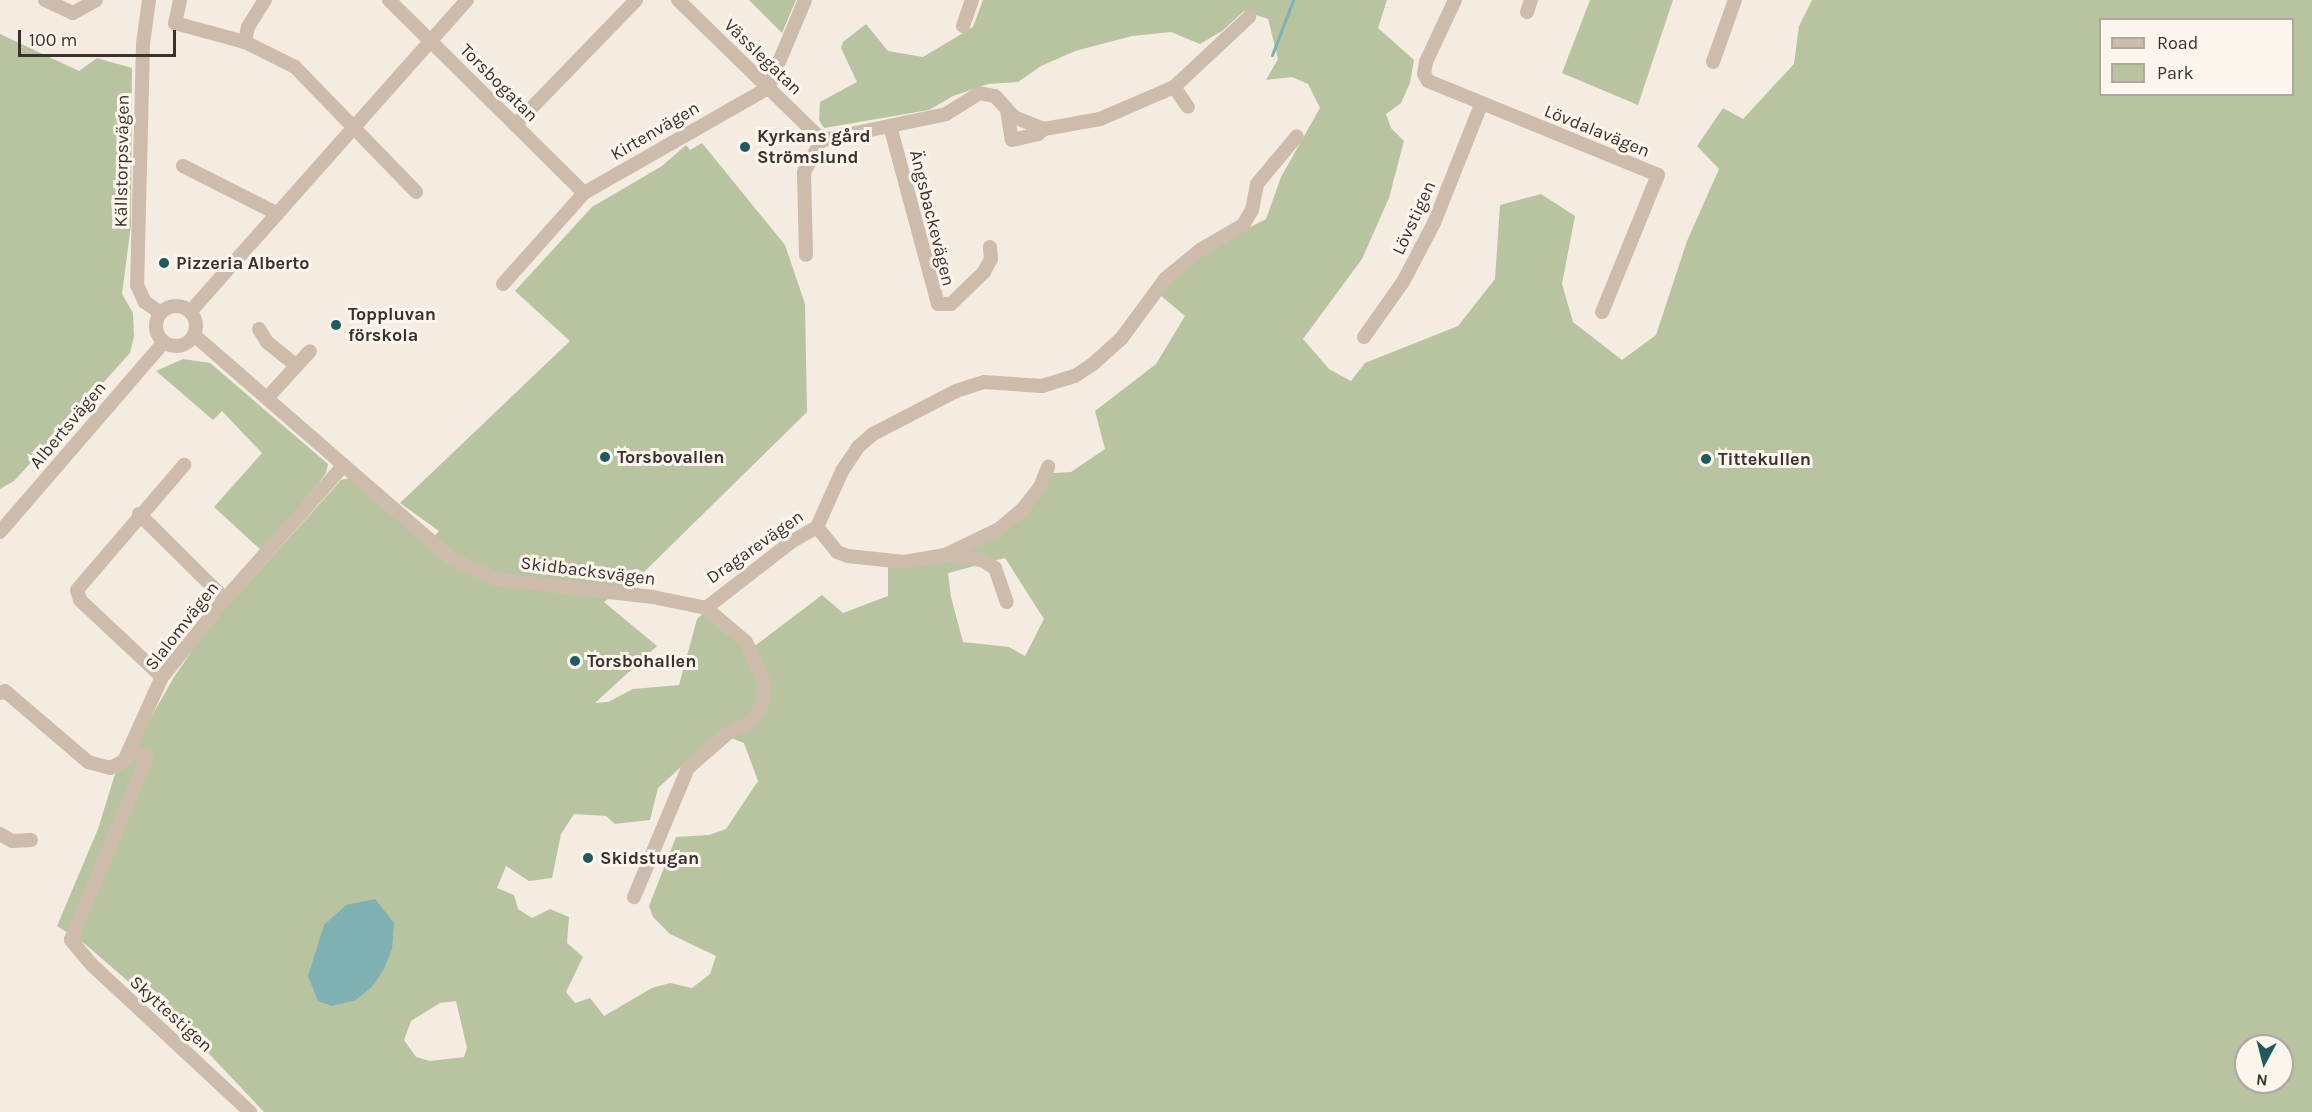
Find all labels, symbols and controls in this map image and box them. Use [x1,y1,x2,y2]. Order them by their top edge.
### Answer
street label: Vässlegatan [719,14,807,100]
scale bar [21,18,178,56]
legend [2099,18,2294,96]
text: 100 m [29,29,77,51]
text: Road [2157,32,2198,54]
street label: Torsbogatan [455,39,543,127]
text: Park [2157,62,2194,84]
street label: Källstorpsvägen [110,94,134,228]
street label: Kirtenvägen [607,97,703,165]
street label: Lövdalavägen [1541,100,1653,162]
place label: Kyrkans gård Strömslund [757,126,870,168]
marker: Kyrkans gård Strömslund [738,140,752,154]
street label: Ängsbackevägen [905,148,959,288]
street label: Lövstigen [1387,178,1441,258]
place label: Pizzeria Alberto [176,252,309,274]
marker: Pizzeria Alberto [157,256,171,270]
place label: Toppluvan förskola [348,304,436,346]
marker: Toppluvan förskola [329,318,343,332]
street label: Albertsvägen [25,377,111,473]
place label: Torsbovallen [617,446,725,468]
place label: Tittekullen [1718,448,1811,470]
marker: Torsbovallen [598,450,612,464]
marker: Tittekullen [1699,452,1713,466]
street label: Dragarevägen [702,506,808,588]
street label: Skidbacksvägen [519,552,657,590]
street label: Slalomvägen [141,577,223,675]
place label: Torsbohallen [587,650,696,672]
marker: Torsbohallen [568,654,582,668]
place label: Skidstugan [600,847,699,869]
marker: Skidstugan [581,851,595,865]
street label: Skyttestigen [125,971,217,1057]
north arrow [2234,1034,2294,1094]
text: N [2255,1070,2269,1091]

